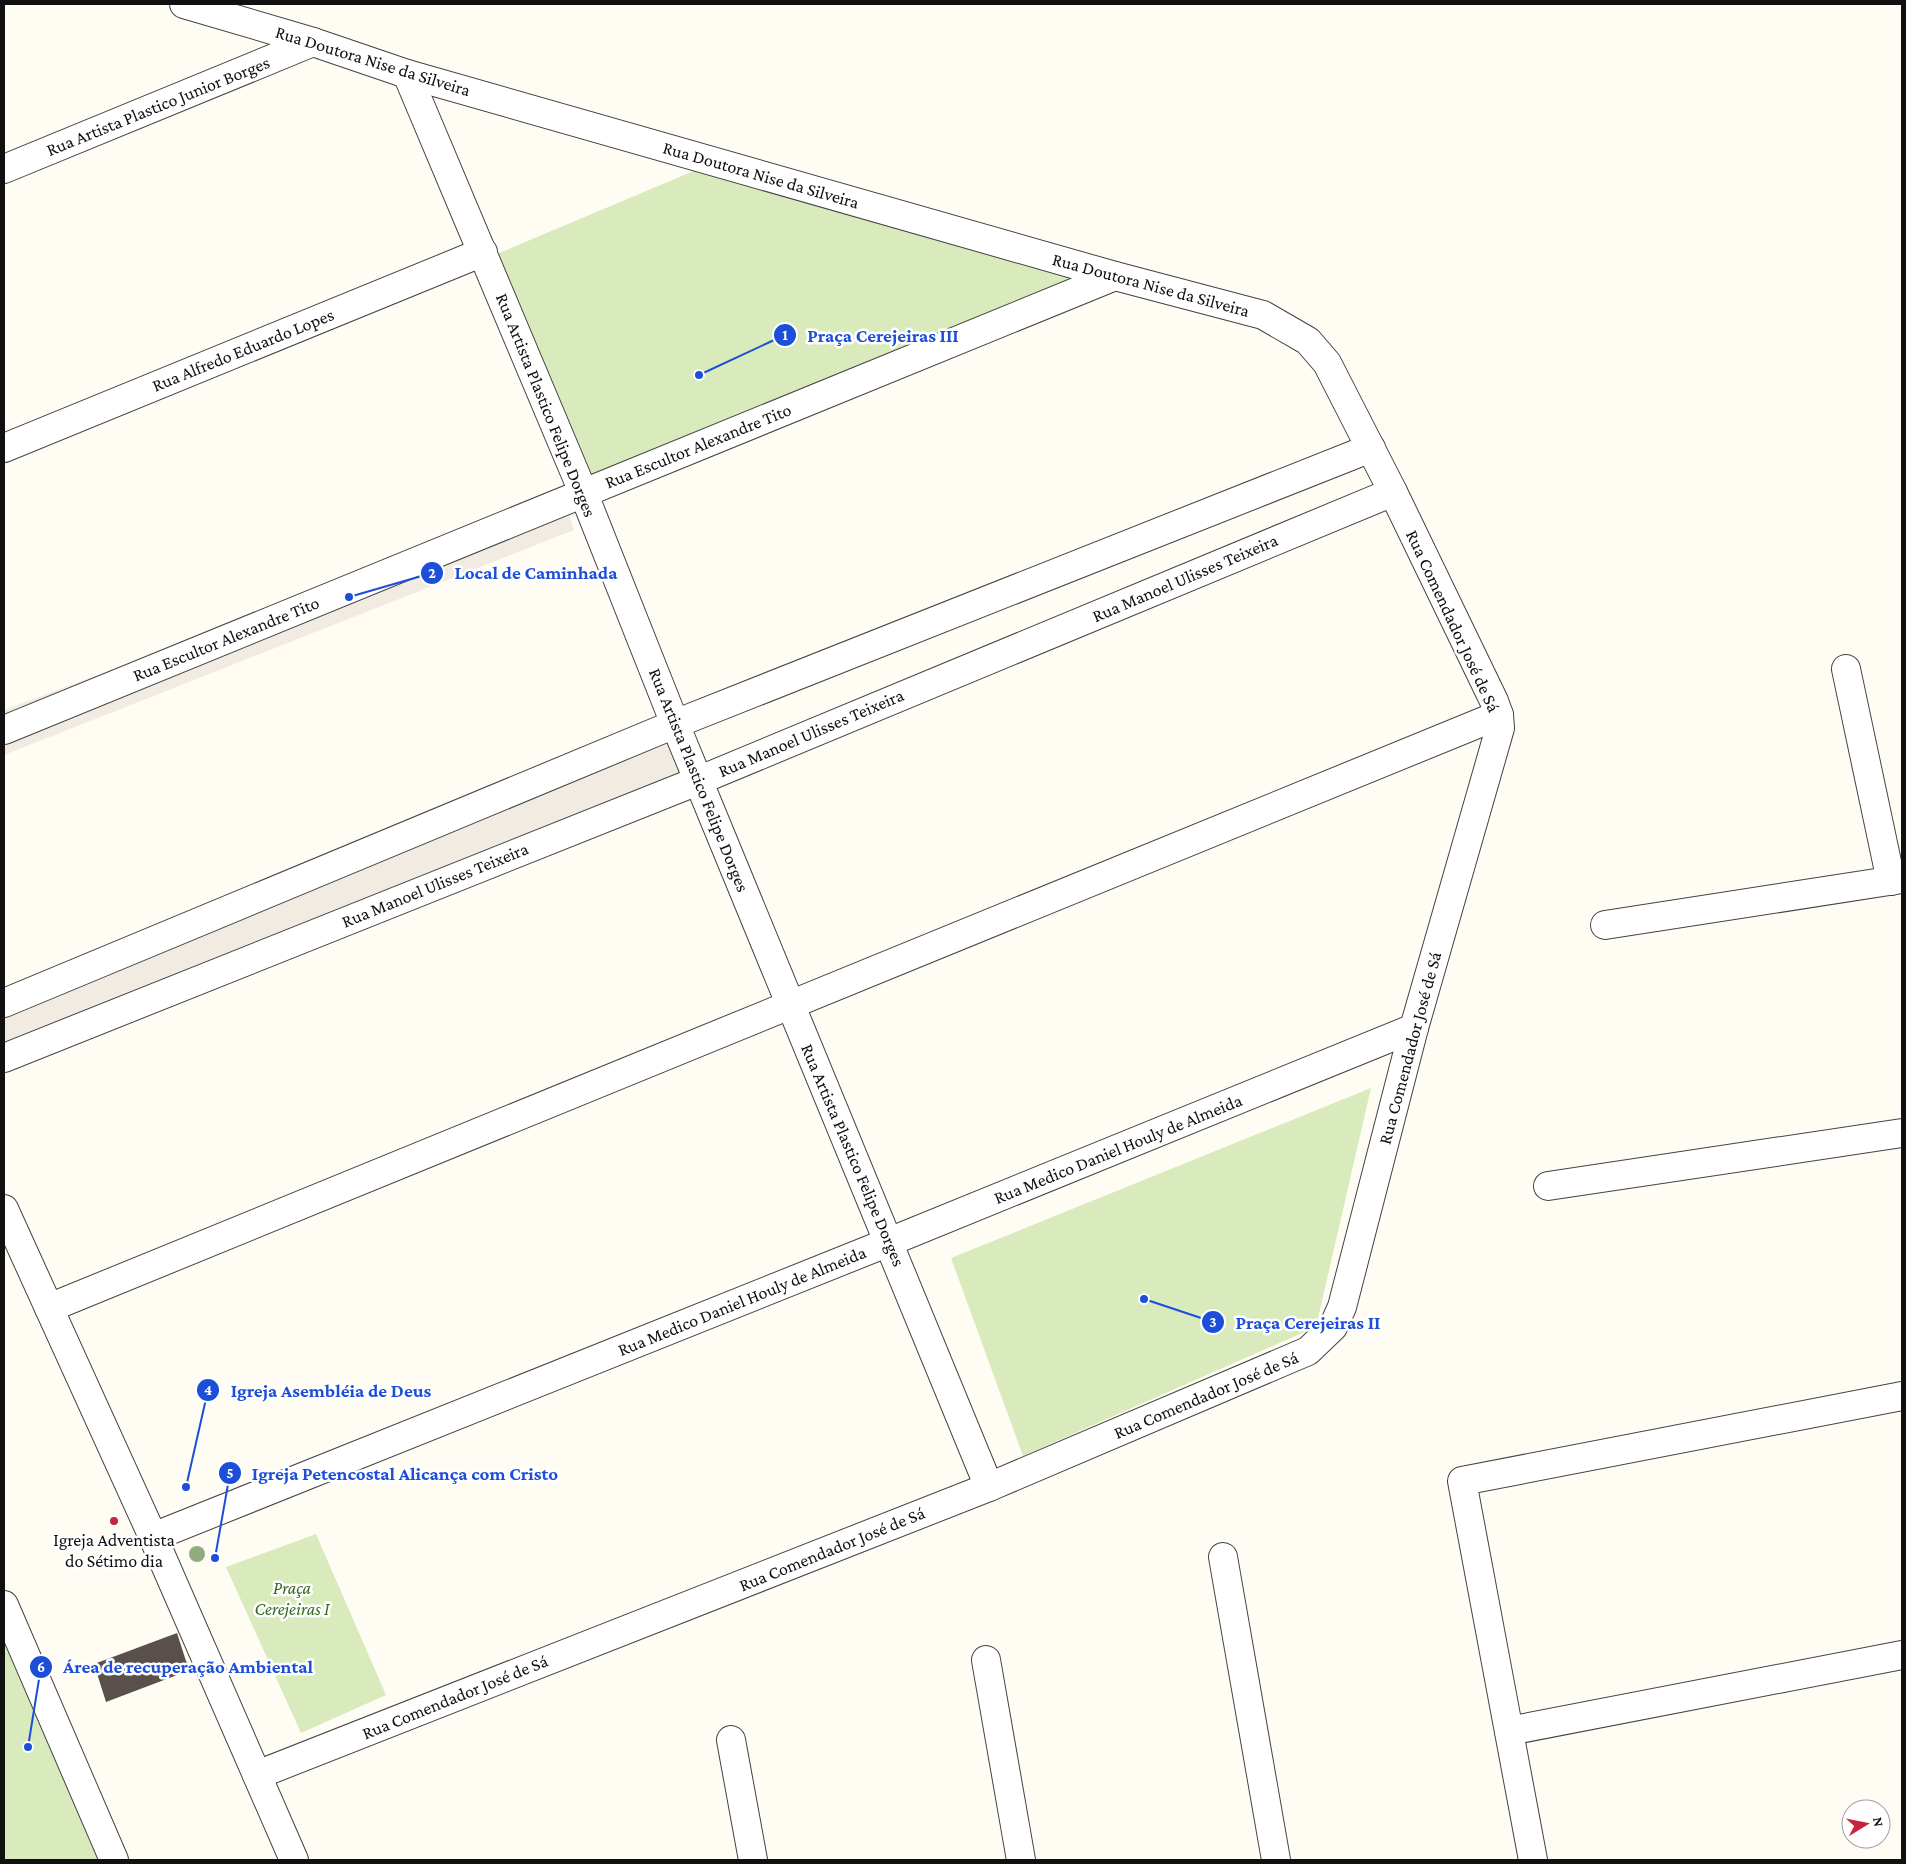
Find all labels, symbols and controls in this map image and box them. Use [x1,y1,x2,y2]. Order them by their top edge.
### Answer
street label: Rua Doutora Nise da Silveira [273,22,473,100]
street label: Rua Artista Plastico Junior Borges [43,52,273,160]
street label: Rua Doutora Nise da Silveira [661,137,861,213]
street label: Rua Doutora Nise da Silveira [1050,249,1252,321]
street label: Rua Artista Plastico Felipe Dorges [492,290,600,520]
street label: Rua Alfredo Eduardo Lopes [149,304,337,396]
callout: Praça Cerejeiras III [772,318,969,352]
text: Praça Cerejeiras III [807,325,959,347]
text: 1 [782,327,788,343]
street label: Rua Escultor Alexandre Tito [602,399,794,493]
street label: Rua Comendador José de Sá [1402,527,1504,715]
street label: Rua Manoel Ulisses Teixeira [1089,530,1281,626]
callout: Local de Caminhada [419,556,627,590]
text: Local de Caminhada [455,562,618,583]
text: 2 [428,565,436,581]
street label: Rua Escultor Alexandre Tito [130,592,322,686]
street label: Rua Artista Plastico Felipe Dorges [645,665,753,895]
street label: Rua Manoel Ulisses Teixeira [715,685,907,781]
street label: Rua Manoel Ulisses Teixeira [339,838,531,932]
street label: Rua Comendador José de Sá [1375,949,1445,1147]
street label: Rua Artista Plastico Felipe Dorges [797,1041,909,1269]
street label: Rua Medico Daniel Houly de Almeida [991,1090,1245,1208]
street label: Rua Medico Daniel Houly de Almeida [615,1242,869,1360]
callout: Praça Cerejeiras II [1200,1305,1390,1339]
text: Praça Cerejeiras II [1235,1312,1381,1334]
text: 3 [1209,1314,1217,1330]
street label: Rua Comendador José de Sá [1111,1347,1301,1443]
callout: Igreja Asembléia de Deus [196,1373,442,1407]
text: Igreja Asembléia de Deus [231,1380,432,1402]
text: 4 [204,1382,212,1398]
callout: Igreja Petencostal Alicança com Cristo [217,1456,568,1490]
text: Igreja Petencostal Alicança com Cristo [252,1463,558,1485]
text: 5 [226,1465,234,1481]
street label: Rua Comendador José de Sá [736,1503,928,1595]
marker: Igreja Adventista do Sétimo dia [108,1515,120,1527]
place label: Igreja Adventista do Sétimo dia [53,1530,175,1571]
park label: Praça Cerejeiras I [254,1578,330,1620]
callout: Área de recuperação Ambiental [29,1650,323,1684]
street label: Rua Comendador José de Sá [359,1651,551,1743]
text: Área de recuperação Ambiental [62,1656,313,1677]
text: 6 [37,1659,45,1675]
north arrow [1841,1799,1891,1849]
text: N [1870,1816,1888,1828]

